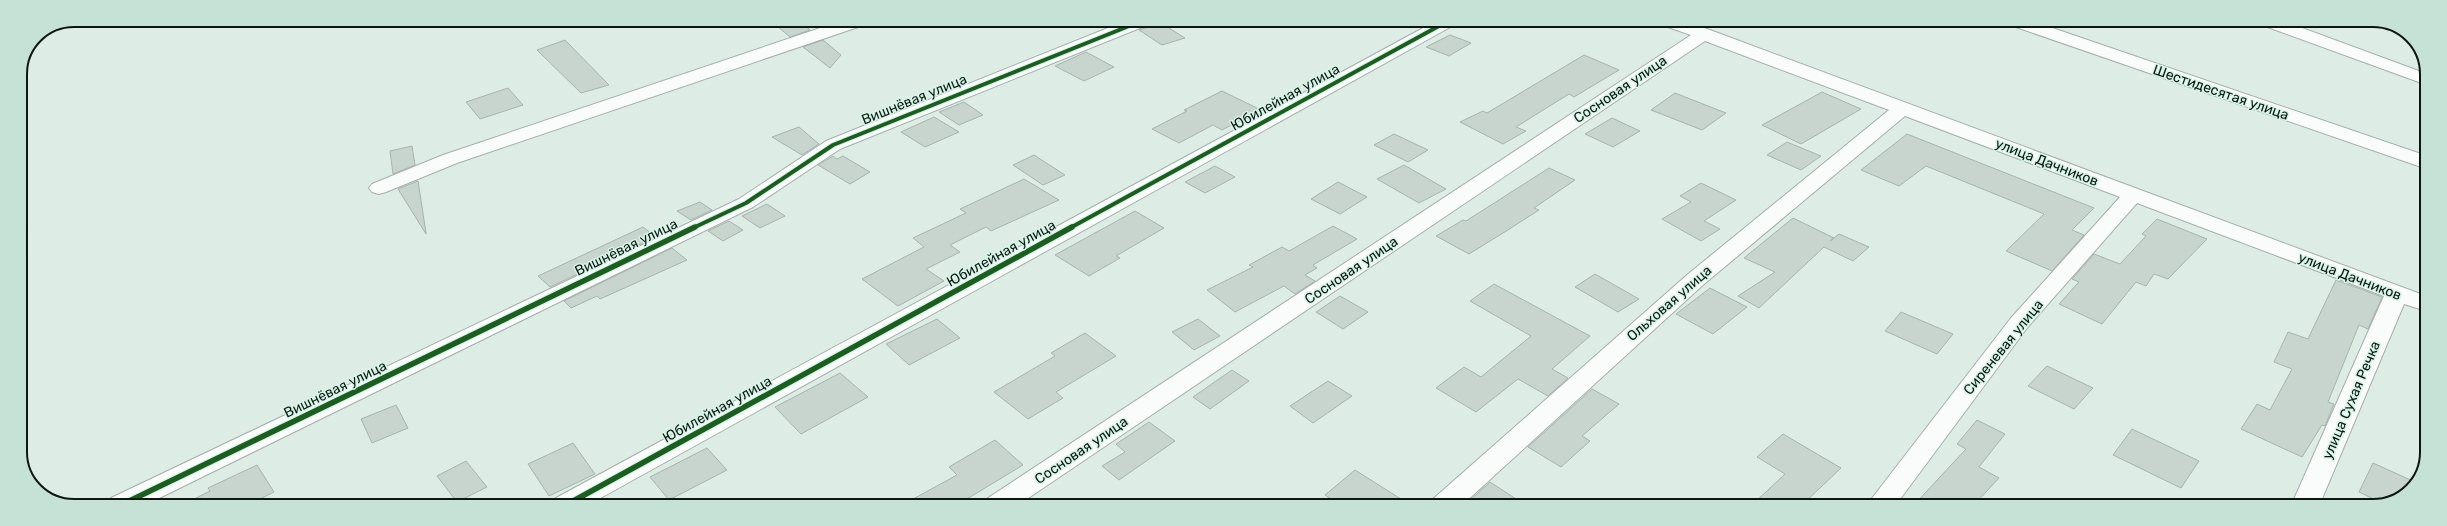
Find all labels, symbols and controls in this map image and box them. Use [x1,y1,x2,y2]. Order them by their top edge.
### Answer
street label: Сосновая улица [1571,52,1670,127]
street label: Юбилейная улица [1228,60,1343,134]
street label: Шестидесятая улица [2151,61,2291,124]
street label: Вишнёвая улица [859,71,969,128]
street label: улица Дачников [1993,135,2101,190]
street label: Вишнёвая улица [572,215,680,280]
street label: Юбилейная улица [944,216,1059,290]
street label: Сосновая улица [1302,233,1401,308]
street label: улица Дачников [2296,249,2404,304]
street label: Ольховая улица [1623,262,1715,345]
street label: Сиреневая улица [1960,296,2047,398]
street label: улица Сухая Речка [2319,339,2384,462]
street label: Вишнёвая улица [281,357,389,422]
street label: Юбилейная улица [660,372,775,446]
street label: Сосновая улица [1032,413,1131,488]

